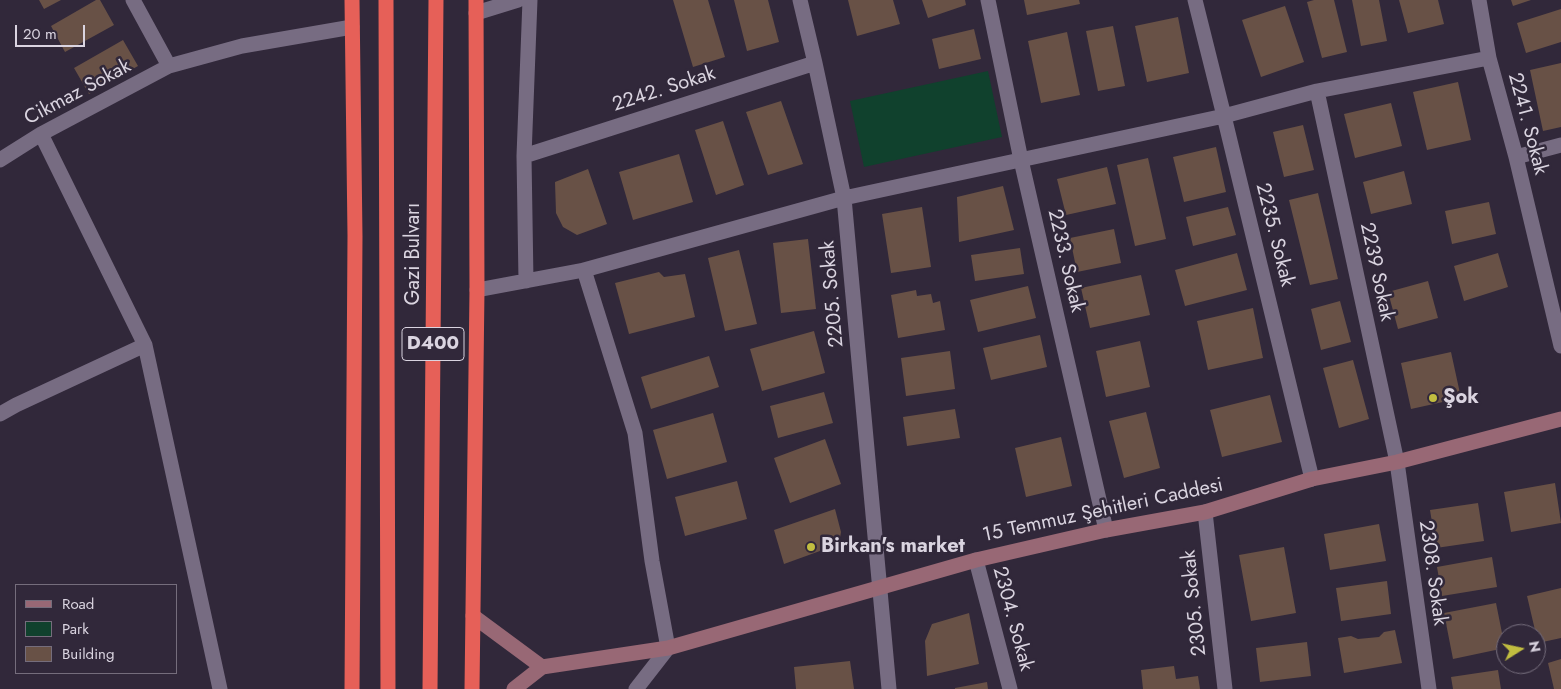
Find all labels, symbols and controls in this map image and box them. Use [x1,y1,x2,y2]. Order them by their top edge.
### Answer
scale bar [18,15,88,47]
text: 20 m [23,23,57,45]
street label: Cikmaz Sokak [21,55,135,131]
street label: 2242. Sokak [609,62,719,118]
street label: 2241. Sokak [1502,70,1552,178]
street label: 2235. Sokak [1250,181,1298,289]
street label: Gazi Bulvarı [402,203,426,305]
street label: 2233. Sokak [1041,207,1089,315]
street label: 2239 Sokak [1354,220,1398,324]
street label: 2205. Sokak [816,240,850,348]
road number: D400 [402,328,464,360]
place label: Şok [1443,386,1479,410]
marker: Şok [1427,392,1439,404]
street label: 15 Temmuz Şehitleri Caddesi [981,474,1225,548]
street label: 2308. Sokak [1413,519,1451,627]
place label: Birkan's market [821,535,965,559]
marker: Birkan's market [805,541,817,553]
street label: 2305. Sokak [1177,549,1213,657]
street label: 2304. Sokak [987,564,1037,674]
legend [15,584,178,674]
text: Road [62,593,94,615]
text: Park [62,618,89,640]
north arrow [1496,624,1546,674]
text: N [1524,639,1546,654]
text: Building [62,643,114,665]

